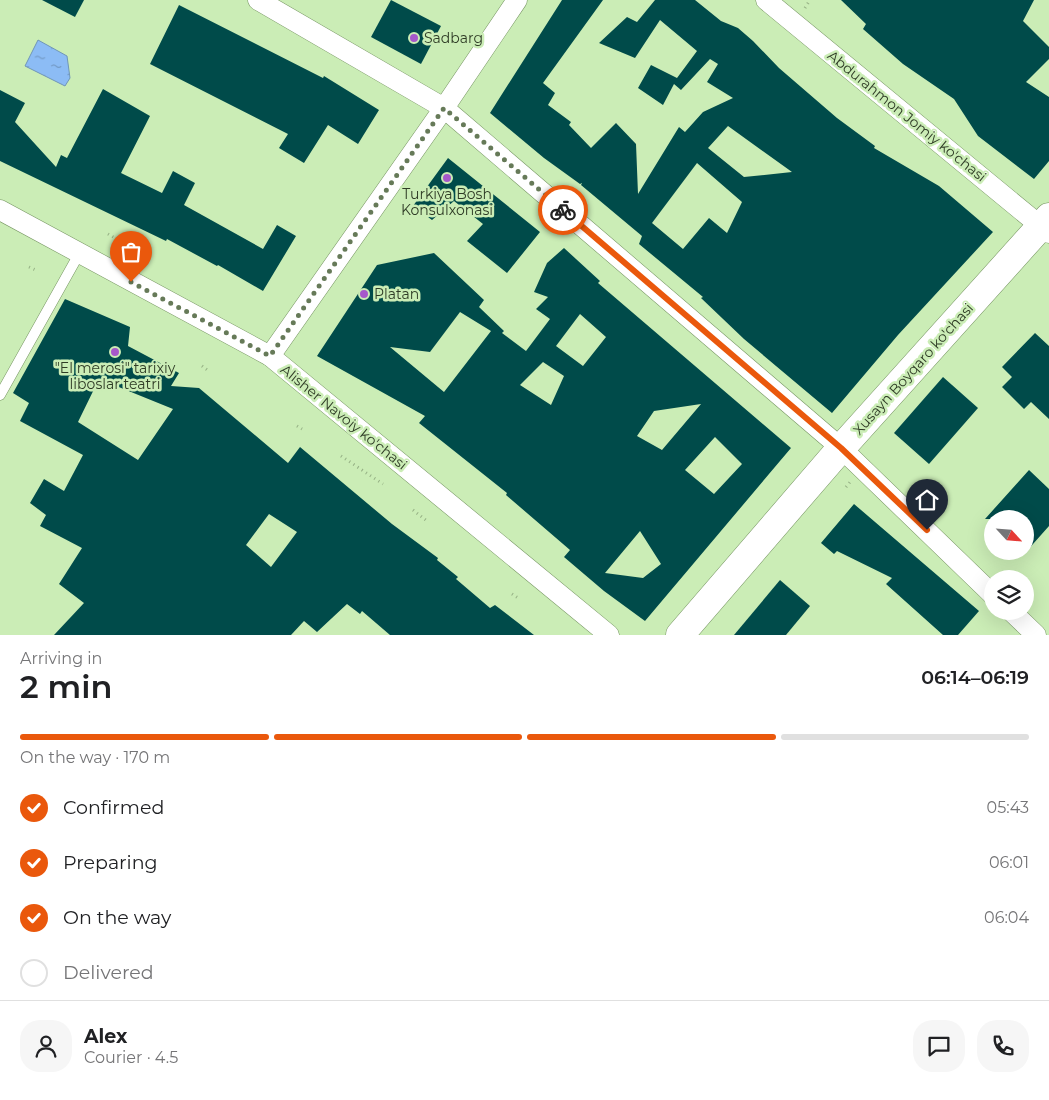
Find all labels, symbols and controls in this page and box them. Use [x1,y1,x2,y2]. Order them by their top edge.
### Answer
place label: Sadbarg [424,29,483,47]
marker: Sadbarg [408,32,420,44]
street label: Abdurahmon Jomiy ko'chasi [824,46,990,186]
marker: Turkiya Bosh Konsulxonasi [441,172,453,184]
place label: Turkiya Bosh Konsulxonasi [401,185,493,219]
courier [538,185,588,235]
icon: bike [549,196,577,224]
pin [110,231,152,282]
icon: bag [117,238,145,266]
place label: Platan [374,285,419,303]
marker: Platan [358,288,370,300]
street label: Xusayn Boyqaro ko'chasi [849,299,977,439]
marker: "El merosi" tarixiy liboslar teatri [109,346,121,358]
place label: "El merosi" tarixiy liboslar teatri [55,359,176,393]
street label: Alisher Navoiy ko'chasi [277,360,411,474]
pin [906,479,948,530]
icon: home [913,486,941,514]
north arrow [984,510,1034,560]
map controls [984,510,1034,620]
button: layers [984,570,1034,620]
text: Arriving in [20,649,102,668]
text: 06:14–06:19 [921,666,1029,689]
text: 2 min [20,667,112,706]
text: On the way · 170 m [20,748,170,767]
icon: check [20,794,48,822]
text: Confirmed [63,796,164,819]
text: 05:43 [987,798,1029,817]
icon: check [20,849,48,877]
text: Preparing [63,851,158,874]
text: 06:01 [989,853,1029,872]
icon: check [20,904,48,932]
text: On the way [63,906,171,929]
text: 06:04 [984,908,1029,927]
text: Delivered [63,961,154,984]
button: person [20,1020,72,1072]
button: chat [913,1020,965,1072]
button: phone [977,1020,1029,1072]
text: Alex [84,1025,127,1048]
text: Courier · 4.5 [84,1048,178,1067]

